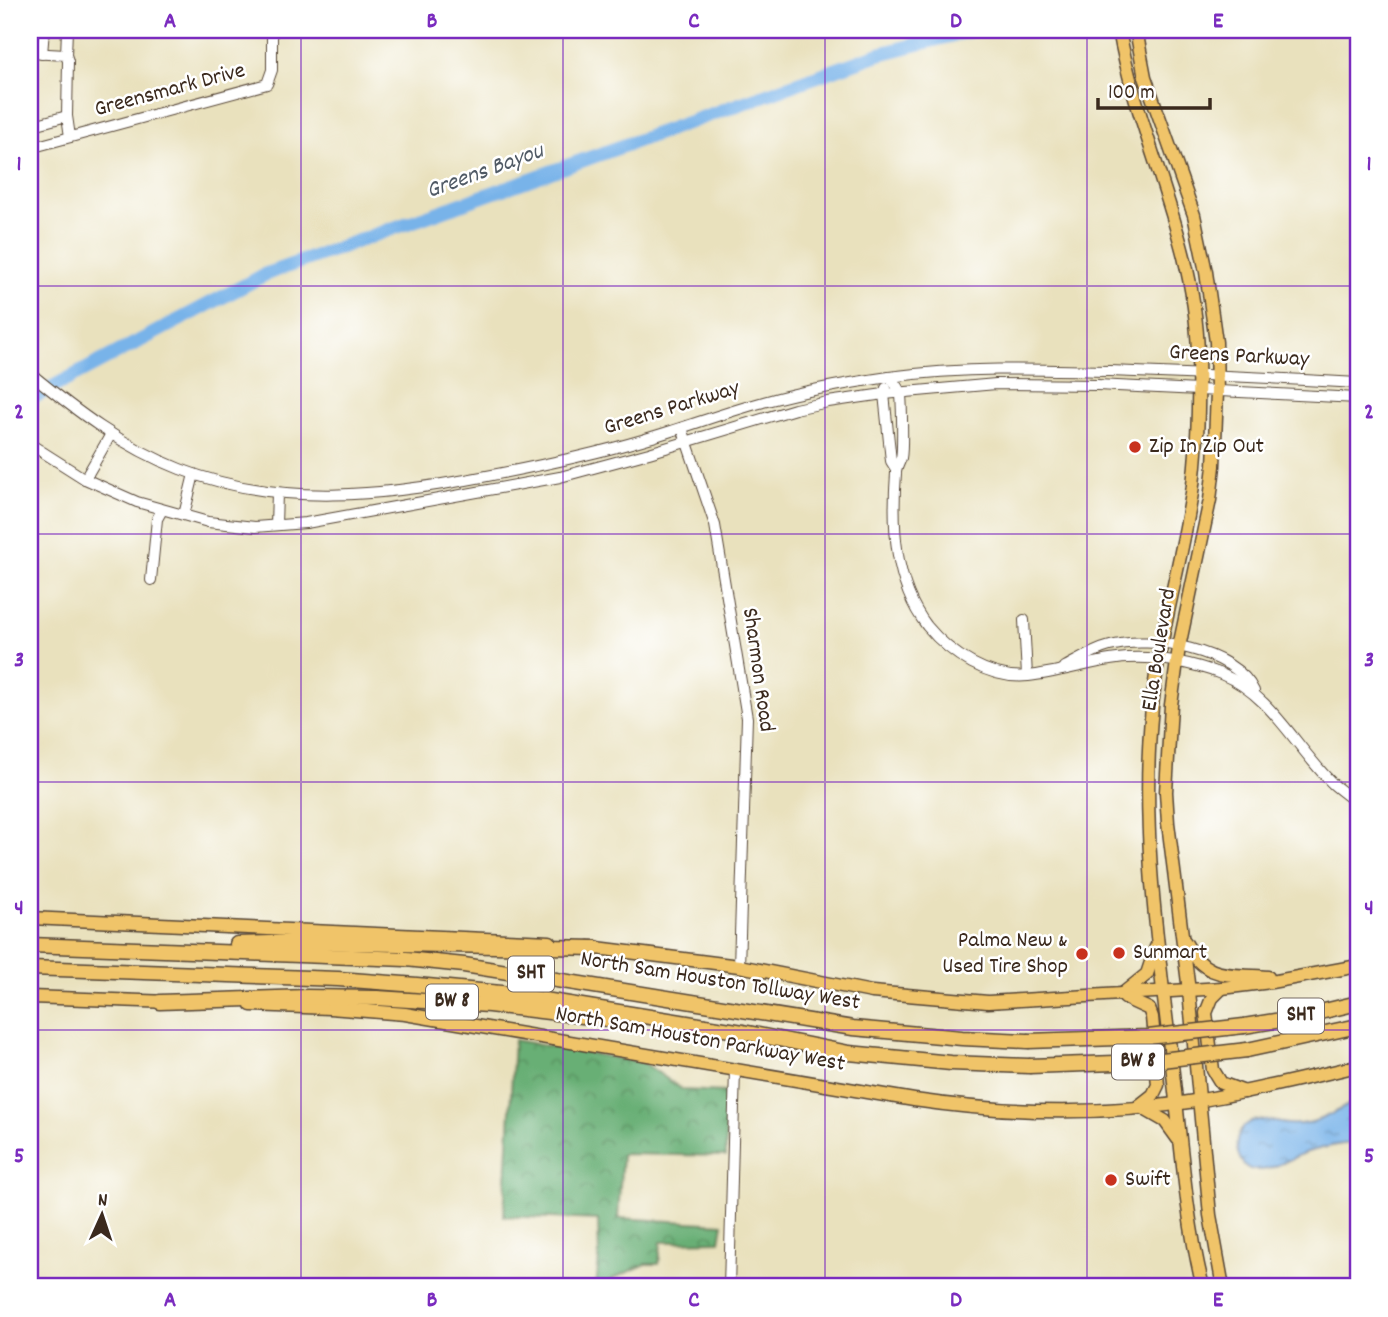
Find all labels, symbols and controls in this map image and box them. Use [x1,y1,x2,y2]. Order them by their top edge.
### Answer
text: A [164,6,176,39]
text: B [427,6,438,39]
text: C [688,6,700,39]
text: D [950,6,962,39]
text: E [1213,6,1224,39]
street label: Greensmark Drive [91,55,249,127]
scale bar [1098,66,1210,110]
text: 100 m [1108,79,1155,109]
water label: Greens Bayou [422,135,550,209]
text: 1 [16,149,22,182]
text: 1 [1366,149,1372,182]
street label: Greens Parkway [1168,337,1310,377]
street label: Greens Parkway [600,373,744,445]
text: 2 [14,397,24,430]
text: 2 [1364,397,1374,430]
place label: Zip In Zip Out [1149,431,1264,464]
marker: Zip In Zip Out [1127,439,1143,455]
street label: Ella Boulevard [1134,586,1186,714]
street label: Sharmon Road [732,606,782,734]
text: 3 [14,645,24,678]
text: 3 [1364,645,1374,678]
text: 4 [14,893,24,926]
text: 4 [1364,893,1374,926]
place label: Palma New & Used Tire Shop [942,925,1068,984]
place label: Sunmart [1133,937,1207,970]
street label: North Sam Houston Tollway West [578,944,862,1020]
marker: Sunmart [1111,945,1127,961]
marker: Palma New & Used Tire Shop [1074,946,1090,962]
road number: SHT [508,956,554,992]
road number: BW 8 [426,984,478,1020]
street label: North Sam Houston Parkway West [553,998,847,1082]
road number: SHT [1278,998,1324,1034]
road number: BW 8 [1112,1044,1164,1080]
text: 5 [14,1141,24,1174]
text: 5 [1364,1141,1374,1174]
place label: Swift [1125,1164,1171,1197]
marker: Swift [1103,1172,1119,1188]
north arrow [66,1180,136,1250]
text: N [97,1188,108,1215]
text: A [164,1285,176,1317]
text: B [427,1285,438,1317]
text: C [688,1285,700,1317]
text: D [950,1285,962,1317]
text: E [1213,1285,1224,1317]

